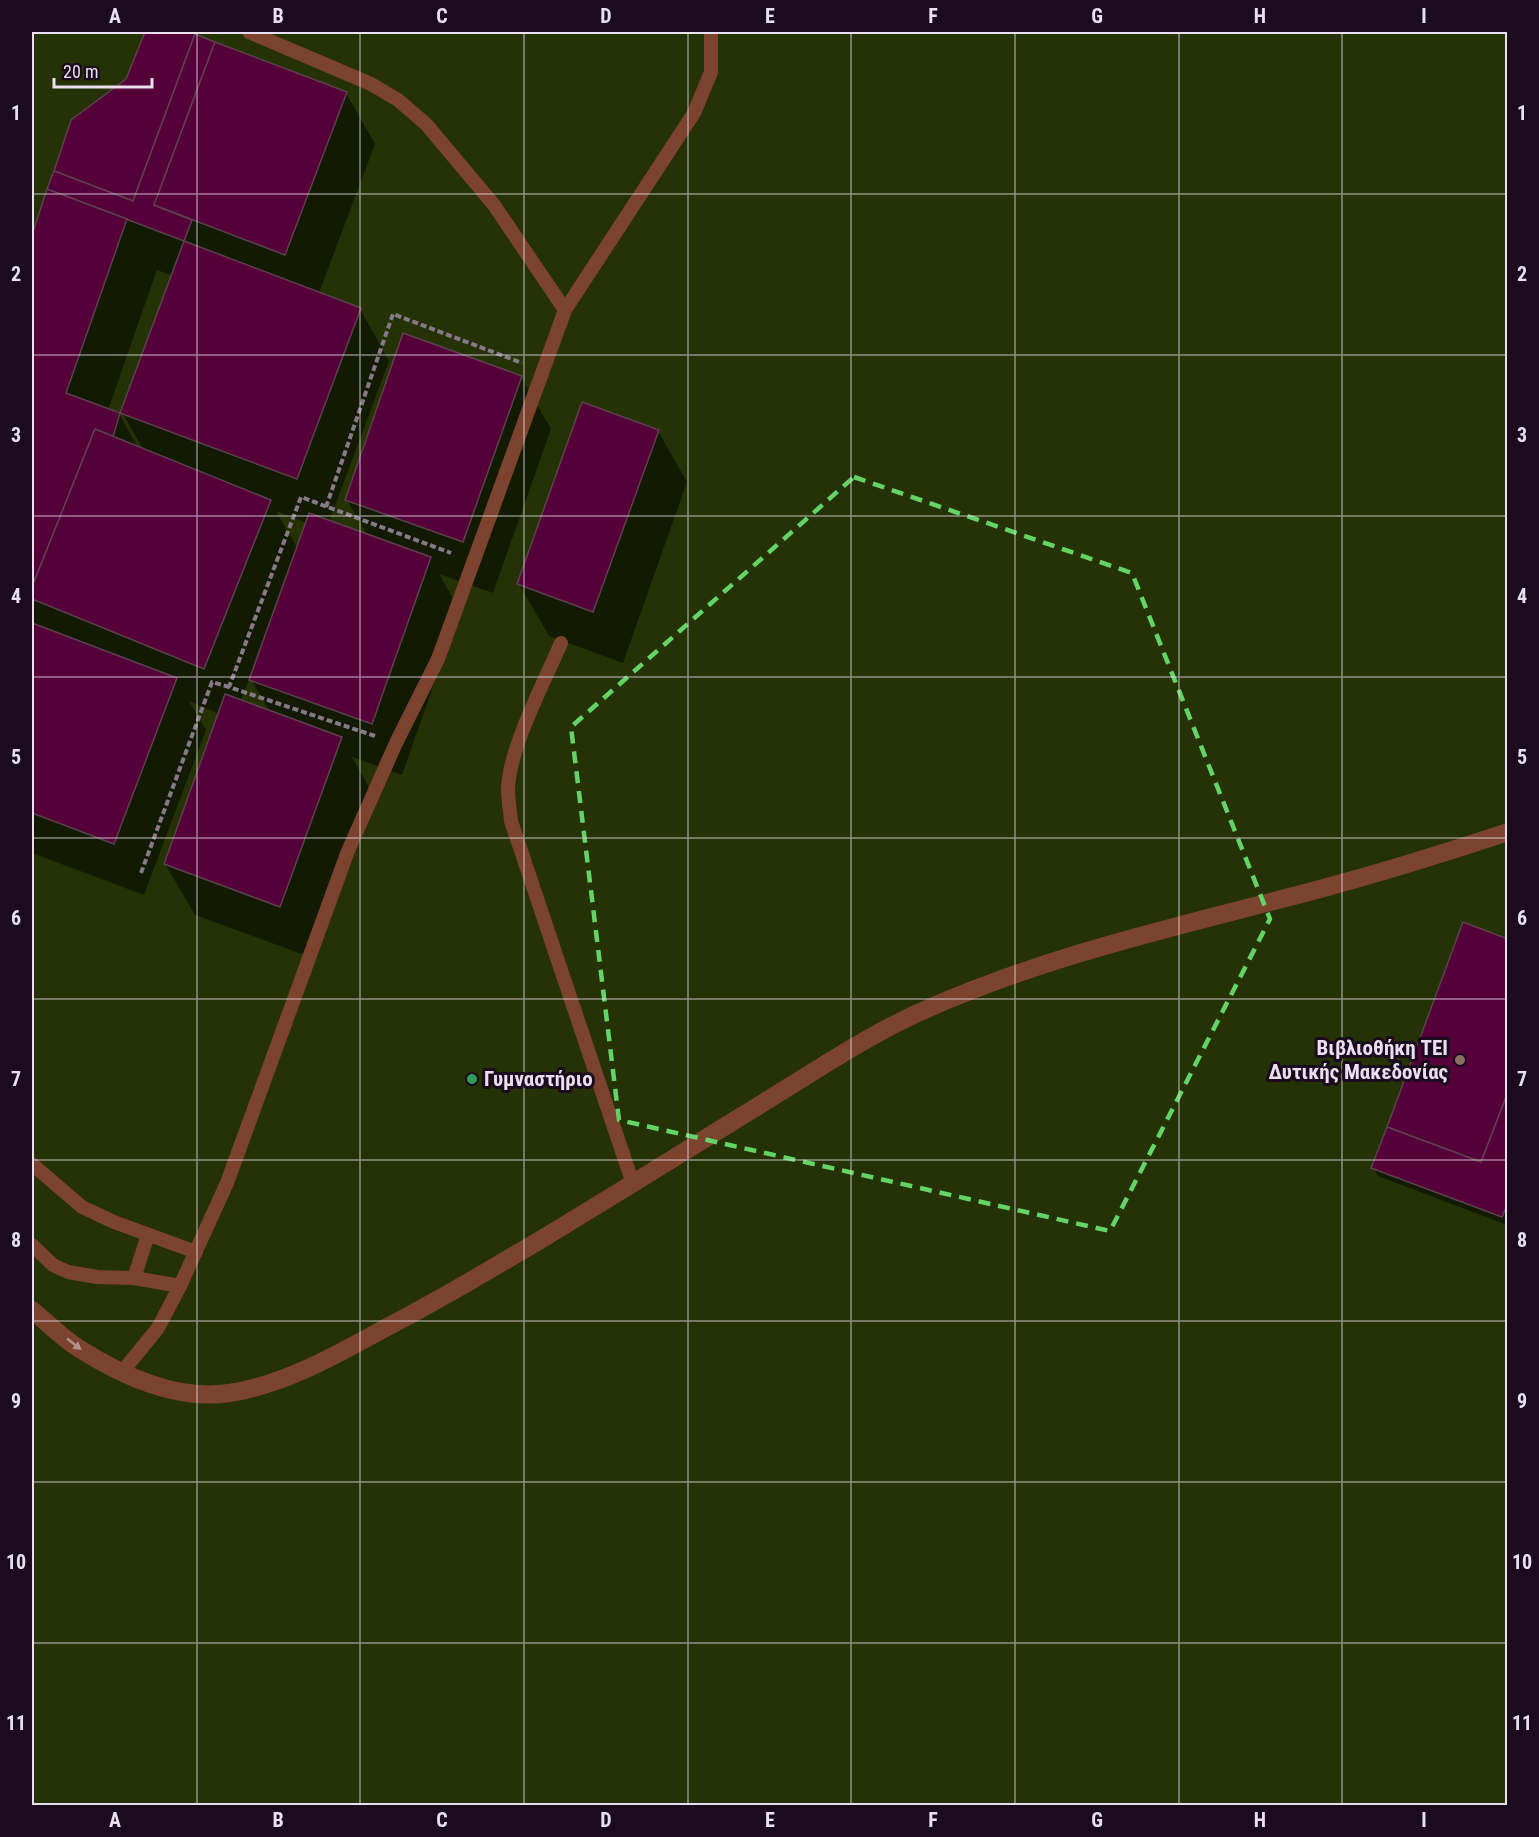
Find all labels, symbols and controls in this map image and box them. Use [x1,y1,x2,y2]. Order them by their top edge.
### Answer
text: A [109,4,121,28]
text: B [272,4,284,28]
text: C [436,4,448,28]
text: D [600,4,612,28]
text: E [765,4,775,28]
text: F [928,4,938,28]
text: G [1091,4,1103,28]
text: H [1254,4,1266,28]
text: I [1421,4,1427,28]
scale bar [54,51,152,89]
text: 20 m [63,61,98,82]
text: 1 [11,101,21,125]
text: 1 [1517,101,1527,125]
text: 2 [11,262,21,286]
text: 2 [1517,262,1527,286]
text: 3 [11,423,21,447]
text: 3 [1517,423,1527,447]
text: 4 [11,584,21,608]
text: 4 [1517,584,1527,608]
text: 5 [11,745,21,769]
text: 5 [1517,745,1527,769]
text: 6 [11,906,21,930]
text: 6 [1517,906,1527,930]
place label: Βιβλιοθήκη ΤΕΙ Δυτικής Μακεδονίας [1268,1036,1448,1084]
marker: Βιβλιοθήκη ΤΕΙ Δυτικής Μακεδονίας [1453,1053,1467,1067]
text: 7 [11,1067,21,1091]
place label: Γυμναστήριο [484,1067,593,1091]
text: 7 [1517,1067,1527,1091]
marker: Γυμναστήριο [465,1072,479,1086]
text: 8 [11,1228,21,1252]
text: 8 [1517,1228,1527,1252]
one-way arrow [67,1338,82,1350]
text: 9 [11,1389,21,1413]
text: 9 [1517,1389,1527,1413]
text: 10 [6,1550,26,1574]
text: 10 [1512,1550,1532,1574]
text: 11 [6,1711,26,1735]
text: 11 [1512,1711,1532,1735]
text: A [109,1808,121,1832]
text: B [272,1808,284,1832]
text: C [436,1808,448,1832]
text: D [600,1808,612,1832]
text: E [765,1808,775,1832]
text: F [928,1808,938,1832]
text: G [1091,1808,1103,1832]
text: H [1254,1808,1266,1832]
text: I [1421,1808,1427,1832]

